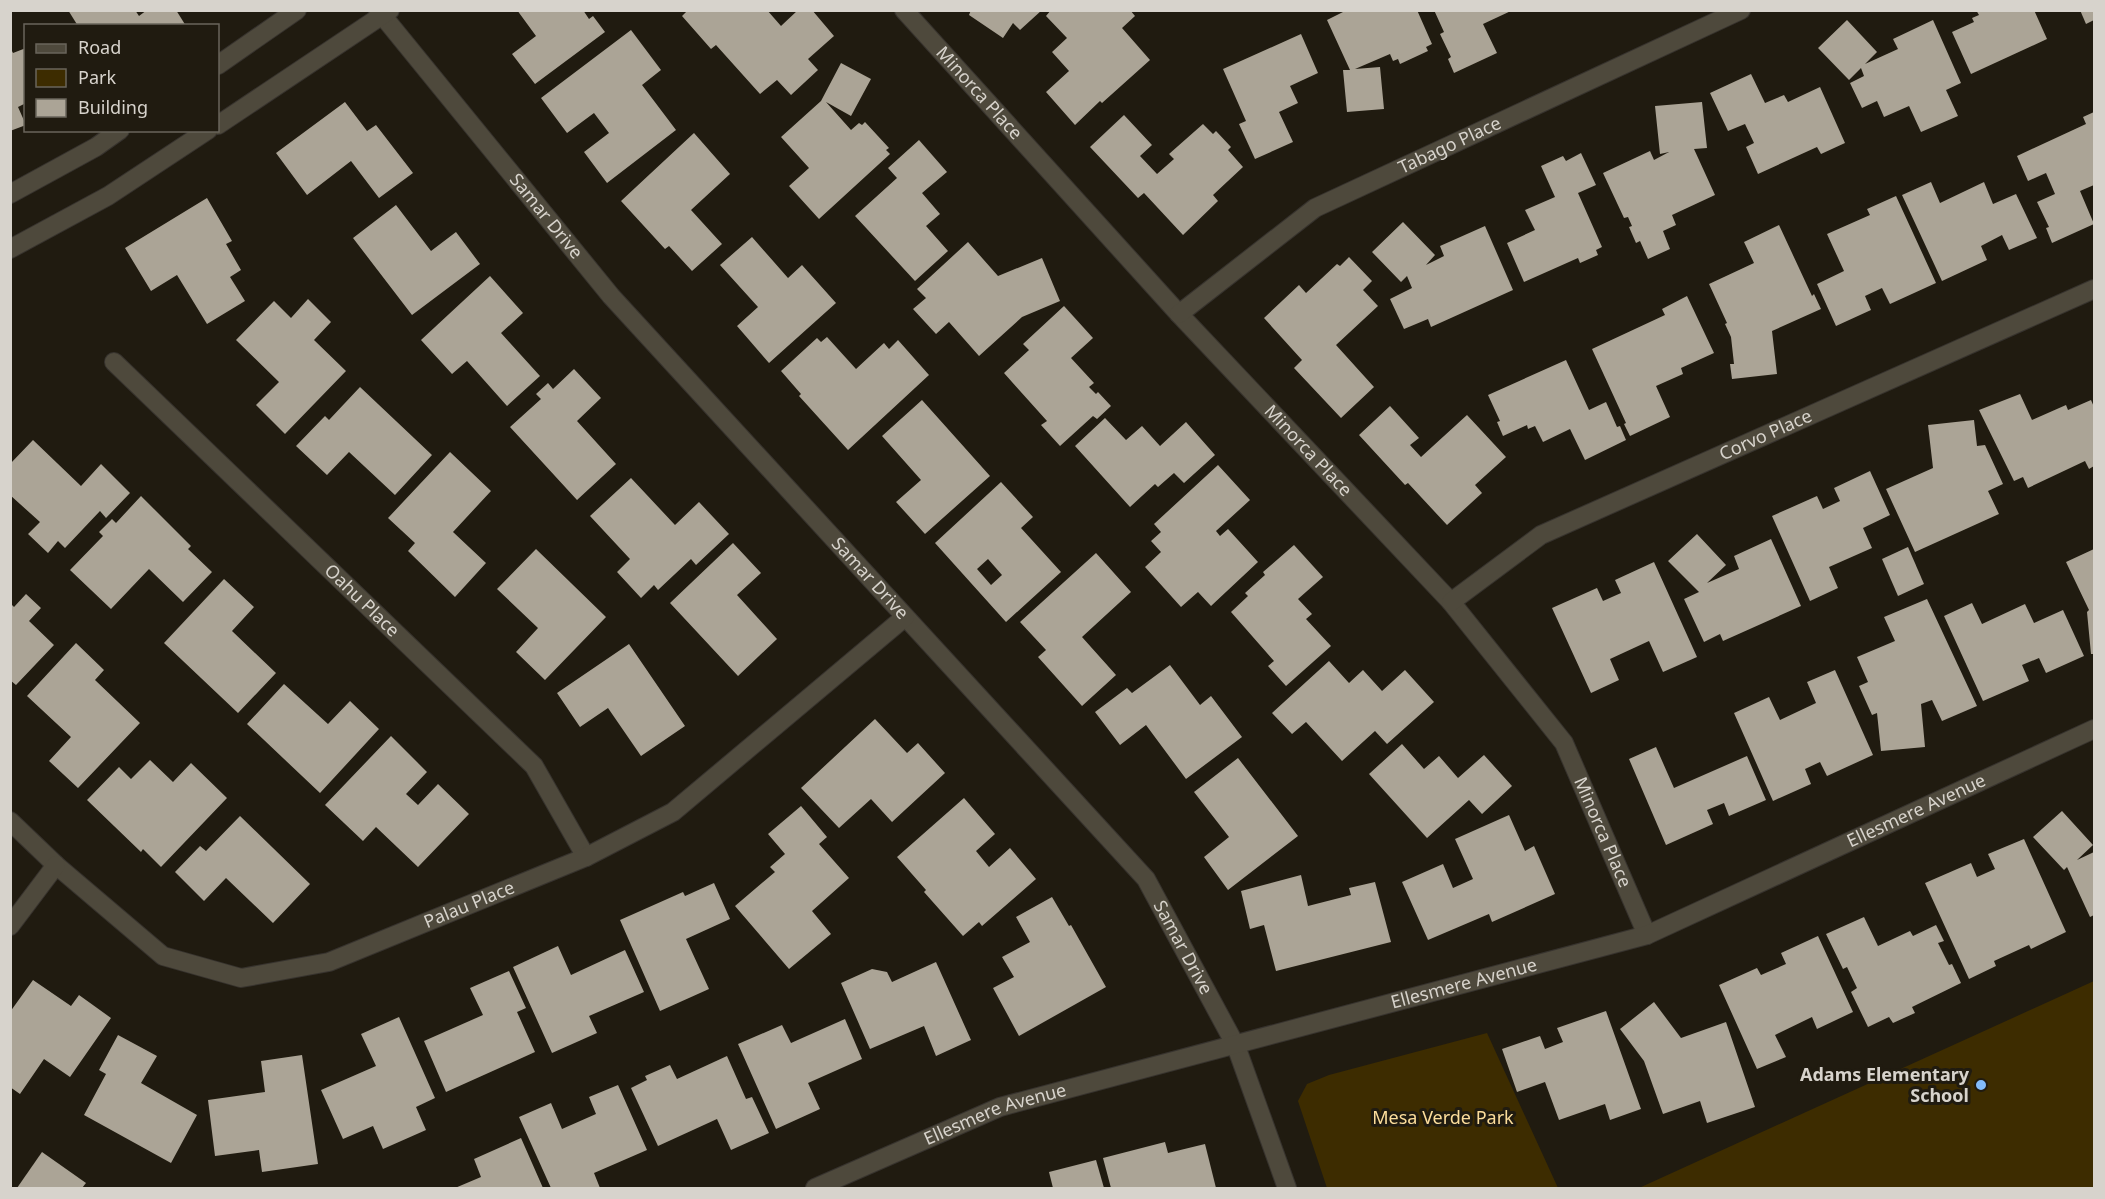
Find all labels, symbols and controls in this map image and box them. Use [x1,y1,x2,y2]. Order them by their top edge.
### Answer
legend [24,24,219,132]
text: Road [78,35,121,59]
street label: Minorca Place [931,41,1028,144]
text: Park [78,65,116,89]
text: Building [78,95,148,119]
street label: Tabago Place [1394,110,1505,179]
street label: Samar Drive [505,168,589,263]
street label: Minorca Place [1260,399,1358,501]
street label: Corvo Place [1715,403,1815,465]
street label: Samar Drive [827,531,915,624]
street label: Oahu Place [320,558,405,642]
street label: Ellesmere Avenue [1843,768,1989,852]
street label: Minorca Place [1569,773,1638,891]
street label: Palau Place [420,875,518,933]
street label: Samar Drive [1149,896,1219,998]
street label: Ellesmere Avenue [1388,952,1539,1014]
place label: Adams Elementary School [1800,1062,1970,1107]
street label: Ellesmere Avenue [920,1077,1069,1150]
marker: Adams Elementary School [1974,1078,1988,1092]
park label: Mesa Verde Park [1372,1105,1514,1129]

